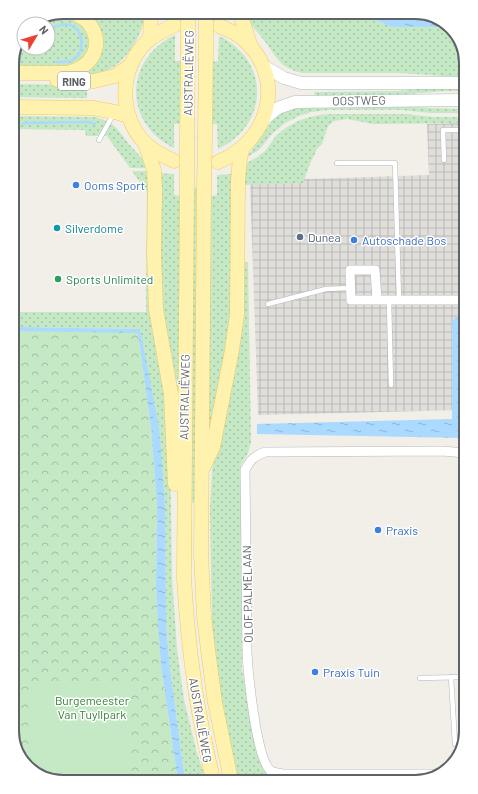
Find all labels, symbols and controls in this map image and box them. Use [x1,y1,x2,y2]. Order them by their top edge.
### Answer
north arrow [16,16,56,56]
text: N [37,23,52,36]
street label: AUSTRALIËWEG [180,30,196,116]
road number: RING [58,72,90,90]
street label: OOSTWEG [332,93,386,107]
place label: Ooms Sport [84,178,145,192]
marker: Ooms Sport [71,180,81,190]
place label: Silverdome [65,221,123,235]
marker: Silverdome [52,223,62,233]
place label: Dunea [308,230,341,244]
marker: Dunea [295,232,305,242]
place label: Autoschade Bos [362,233,446,247]
marker: Autoschade Bos [349,235,359,245]
place label: Sports Unlimited [66,272,153,286]
marker: Sports Unlimited [53,274,63,284]
street label: AUSTRALIËWEG [176,354,192,440]
place label: Praxis [386,523,418,537]
marker: Praxis [373,525,383,535]
street label: OLOF PALMELAAN [239,545,255,643]
place label: Praxis Tuin [323,665,380,679]
marker: Praxis Tuin [310,667,320,677]
street label: AUSTRALIËWEG [187,677,215,763]
park label: Burgemeester Van Tuyllpark [55,693,130,721]

